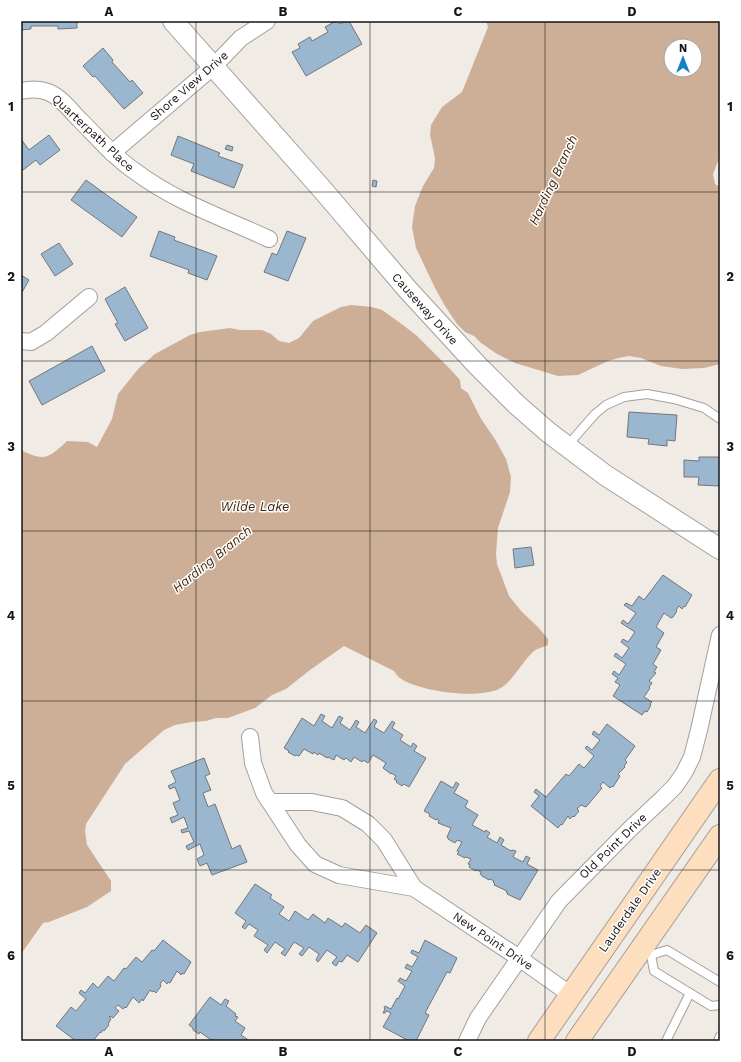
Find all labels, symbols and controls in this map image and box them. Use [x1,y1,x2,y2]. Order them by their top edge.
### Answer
text: A [105,4,114,19]
text: B [279,4,288,19]
text: C [454,4,463,19]
text: D [627,4,637,19]
north arrow [663,38,703,78]
text: N [679,42,687,55]
street label: Shore View Drive [147,48,231,124]
street label: Quarterpath Place [49,92,137,175]
text: 1 [8,99,14,114]
text: 1 [727,99,733,114]
water label: Harding Branch [526,133,580,227]
text: 2 [7,269,15,284]
text: 2 [726,269,734,284]
street label: Causeway Drive [389,270,461,348]
text: 3 [7,439,15,454]
text: 3 [726,439,734,454]
water label: Wilde Lake [221,499,289,514]
water label: Harding Branch [169,522,255,595]
text: 4 [7,608,16,623]
text: 4 [726,608,735,623]
text: 5 [7,778,15,793]
text: 5 [726,778,734,793]
street label: Old Point Drive [576,810,650,882]
street label: Lauderdale Drive [596,865,664,955]
street label: New Point Drive [450,909,536,973]
text: 6 [7,948,15,963]
text: 6 [726,948,734,963]
text: A [105,1044,114,1059]
text: B [279,1044,288,1059]
text: C [454,1044,463,1059]
text: D [627,1044,637,1059]

